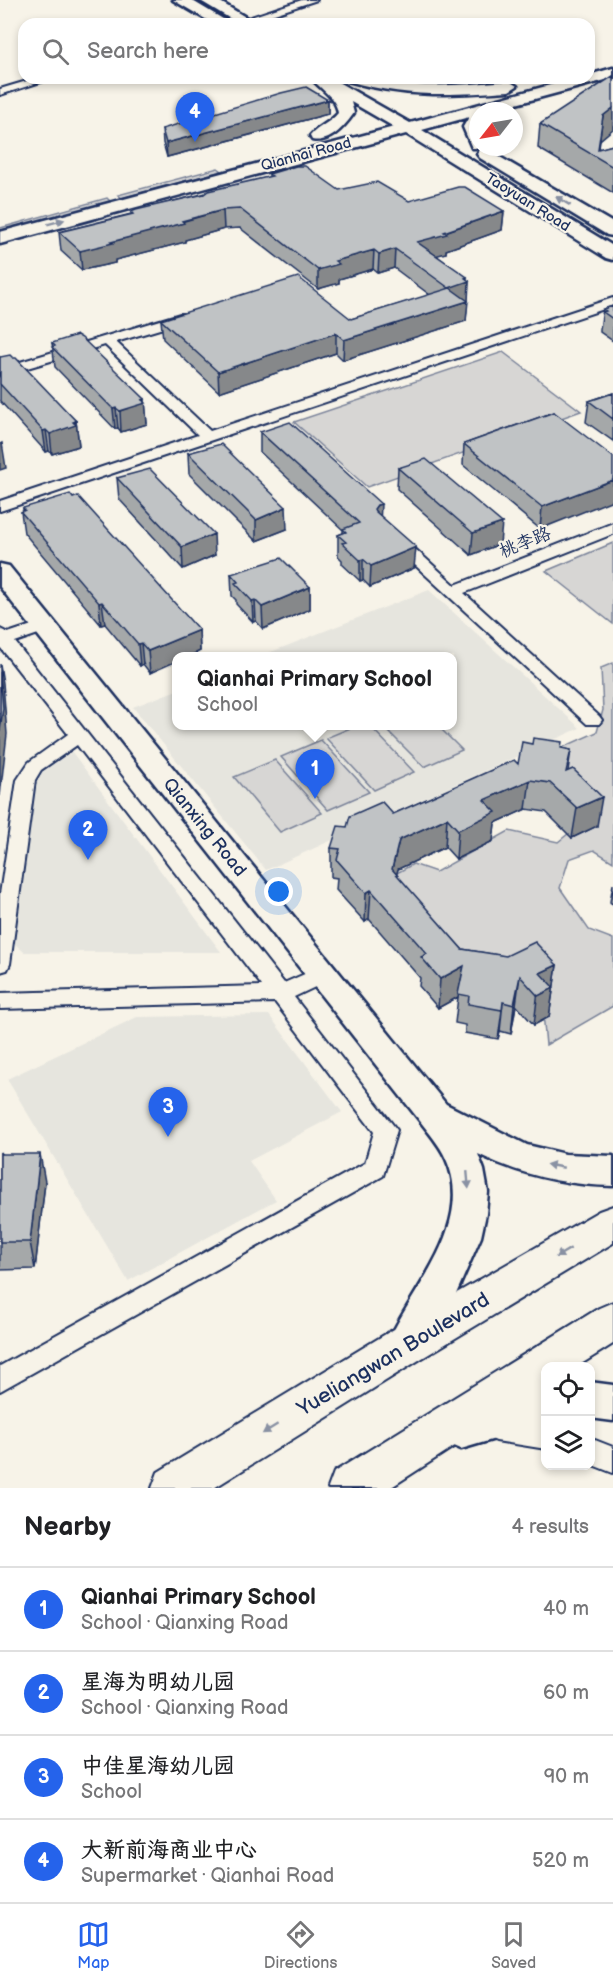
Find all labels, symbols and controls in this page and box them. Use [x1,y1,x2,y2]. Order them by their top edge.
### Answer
search box [18,18,595,84]
icon: search [39,35,72,68]
text: Search here [87,38,209,65]
pin: 4 [176,92,214,142]
north arrow [469,102,523,156]
street label: Qianhai Road [259,133,353,176]
street label: Taoyuan Road [482,169,574,236]
one-way arrow [554,196,571,206]
one-way arrow [48,217,66,226]
street label: 桃李路 [496,523,554,562]
popup [172,652,457,730]
text: Qianhai Primary School [197,666,432,693]
text: School [197,693,258,717]
pin: 1 [296,750,334,799]
street label: Qianxing Road [159,774,251,881]
pin: 2 [68,810,107,860]
your location [264,877,293,906]
pin: 3 [148,1088,188,1137]
one-way arrow [545,1161,564,1170]
one-way arrow [463,1171,473,1190]
one-way arrow [555,1247,571,1258]
street label: Yueliangwan Boulevard [292,1287,494,1422]
map controls [541,1362,595,1470]
button: locate [541,1362,595,1416]
button: layers [541,1416,595,1470]
one-way arrow [262,1423,278,1434]
text: Nearby [24,1512,111,1543]
text: 4 results [511,1515,589,1539]
text: Qianhai Primary School [81,1584,316,1611]
text: 1 [39,1597,48,1621]
text: 40 m [543,1597,589,1621]
text: School · Qianxing Road [81,1611,288,1635]
text: 星海为明幼儿园 [81,1669,235,1696]
text: 2 [38,1681,49,1705]
text: 60 m [543,1681,589,1705]
text: School · Qianxing Road [81,1696,288,1720]
text: 中佳星海幼儿园 [81,1753,235,1780]
text: 3 [38,1765,49,1789]
text: 90 m [544,1765,589,1789]
text: School [81,1780,142,1804]
text: 大新前海商业中心 [81,1837,257,1864]
text: 4 [38,1849,49,1873]
text: 520 m [532,1849,589,1873]
text: Supermarket · Qianhai Road [81,1864,334,1888]
tab: Map [77,1918,110,1973]
tab: Directions [264,1918,337,1973]
tab: Saved [491,1918,536,1973]

